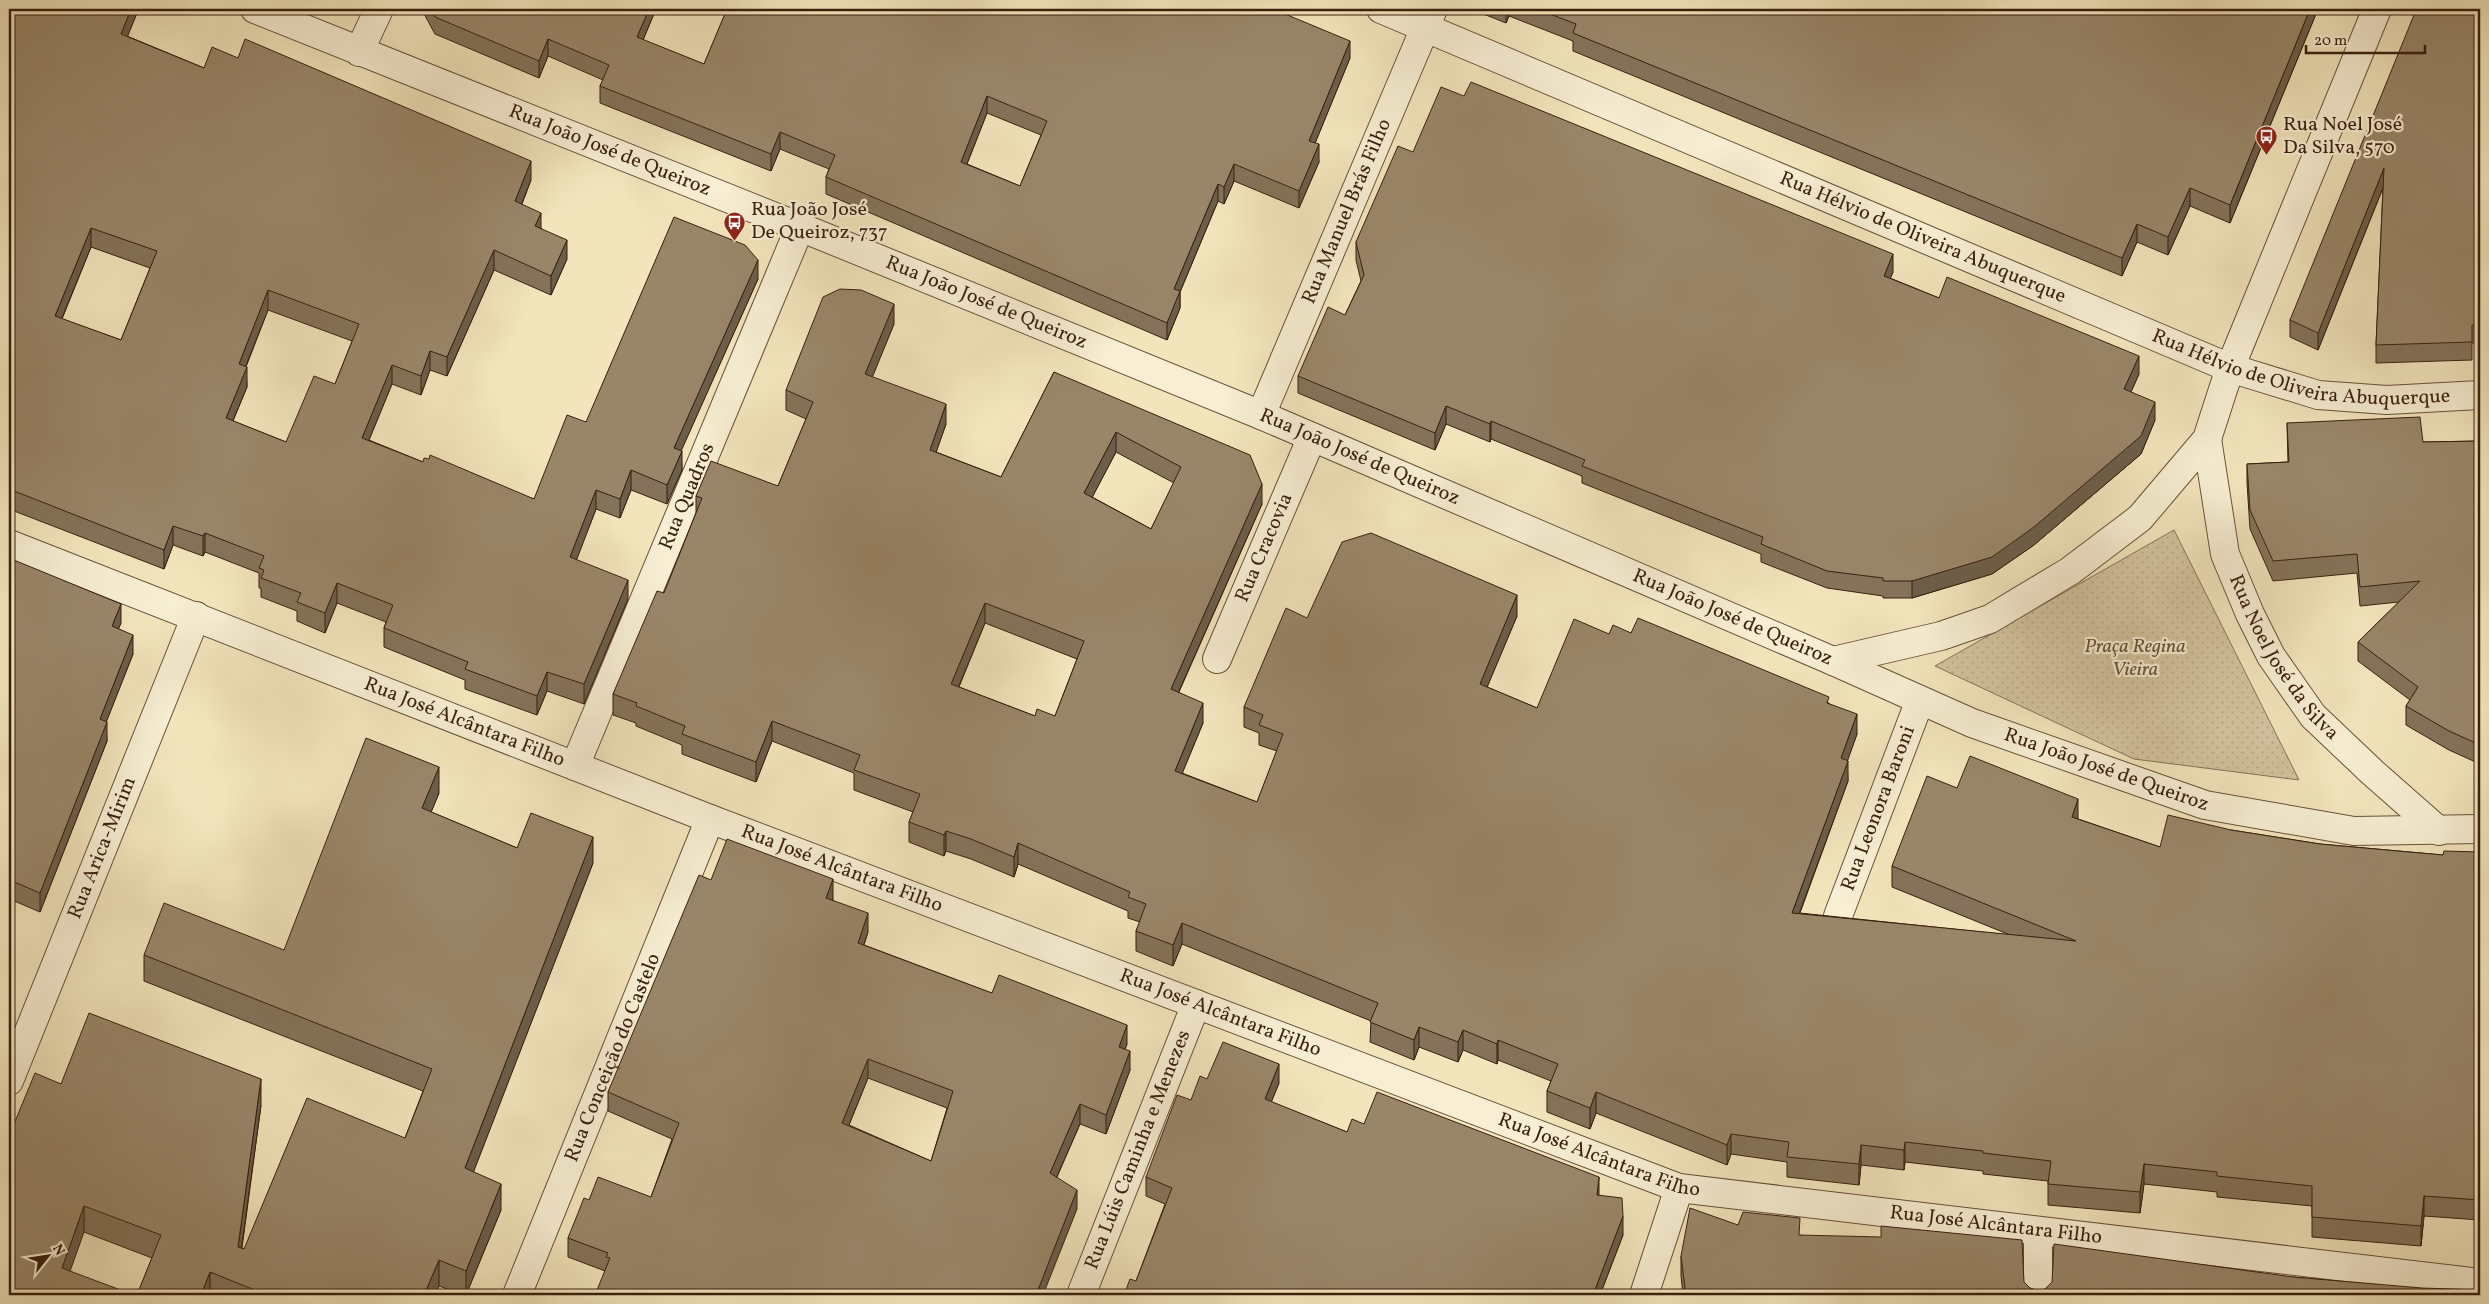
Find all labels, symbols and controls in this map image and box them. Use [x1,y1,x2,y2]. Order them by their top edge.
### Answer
scale bar [2306,22,2425,54]
text: 20 m [2314,31,2347,52]
street label: Rua João José de Queiroz [505,98,715,204]
place label: Rua Noel José Da Silva, 570 [2283,111,2402,162]
street label: Rua Manuel Brás Filho [1296,115,1399,309]
bus stop icon: Rua Noel José Da Silva, 570 [2255,125,2279,156]
street label: Rua Hélvio de Oliveira Abuquerque [1775,165,2070,311]
place label: Rua João José De Queiroz, 737 [751,196,888,247]
bus stop icon: Rua João José De Queiroz, 737 [723,210,747,241]
street label: Rua João José de Queiroz [881,249,1091,357]
street label: Rua Hélvio de Oliveira Abuquerque [2147,322,2451,414]
street label: Rua João José de Queiroz [1255,402,1464,513]
street label: Rua Quadros [653,439,722,554]
street label: Rua Cracovia [1229,489,1300,607]
street label: Rua João José de Queiroz [1628,562,1837,673]
street label: Rua Noel José da Silva [2221,570,2345,747]
park label: Praça Regina Vieira [2084,633,2186,684]
street label: Rua José Alcântara Filho [360,671,569,775]
street label: Rua João José de Queiroz [2000,721,2212,819]
street label: Rua Leonora Baroni [1835,722,1923,895]
street label: Rua Arica-Mirim [61,773,144,923]
street label: Rua José Alcântara Filho [737,818,947,920]
street label: Rua Conceição do Castelo [558,949,668,1166]
street label: Rua José Alcântara Filho [1115,962,1325,1064]
street label: Rua Lúis Caminha e Menezes [1078,1026,1198,1274]
street label: Rua José Alcântara Filho [1494,1106,1701,1204]
street label: Rua José Alcântara Filho [1888,1199,2104,1252]
north arrow [22,1232,72,1282]
text: N [47,1241,69,1259]

